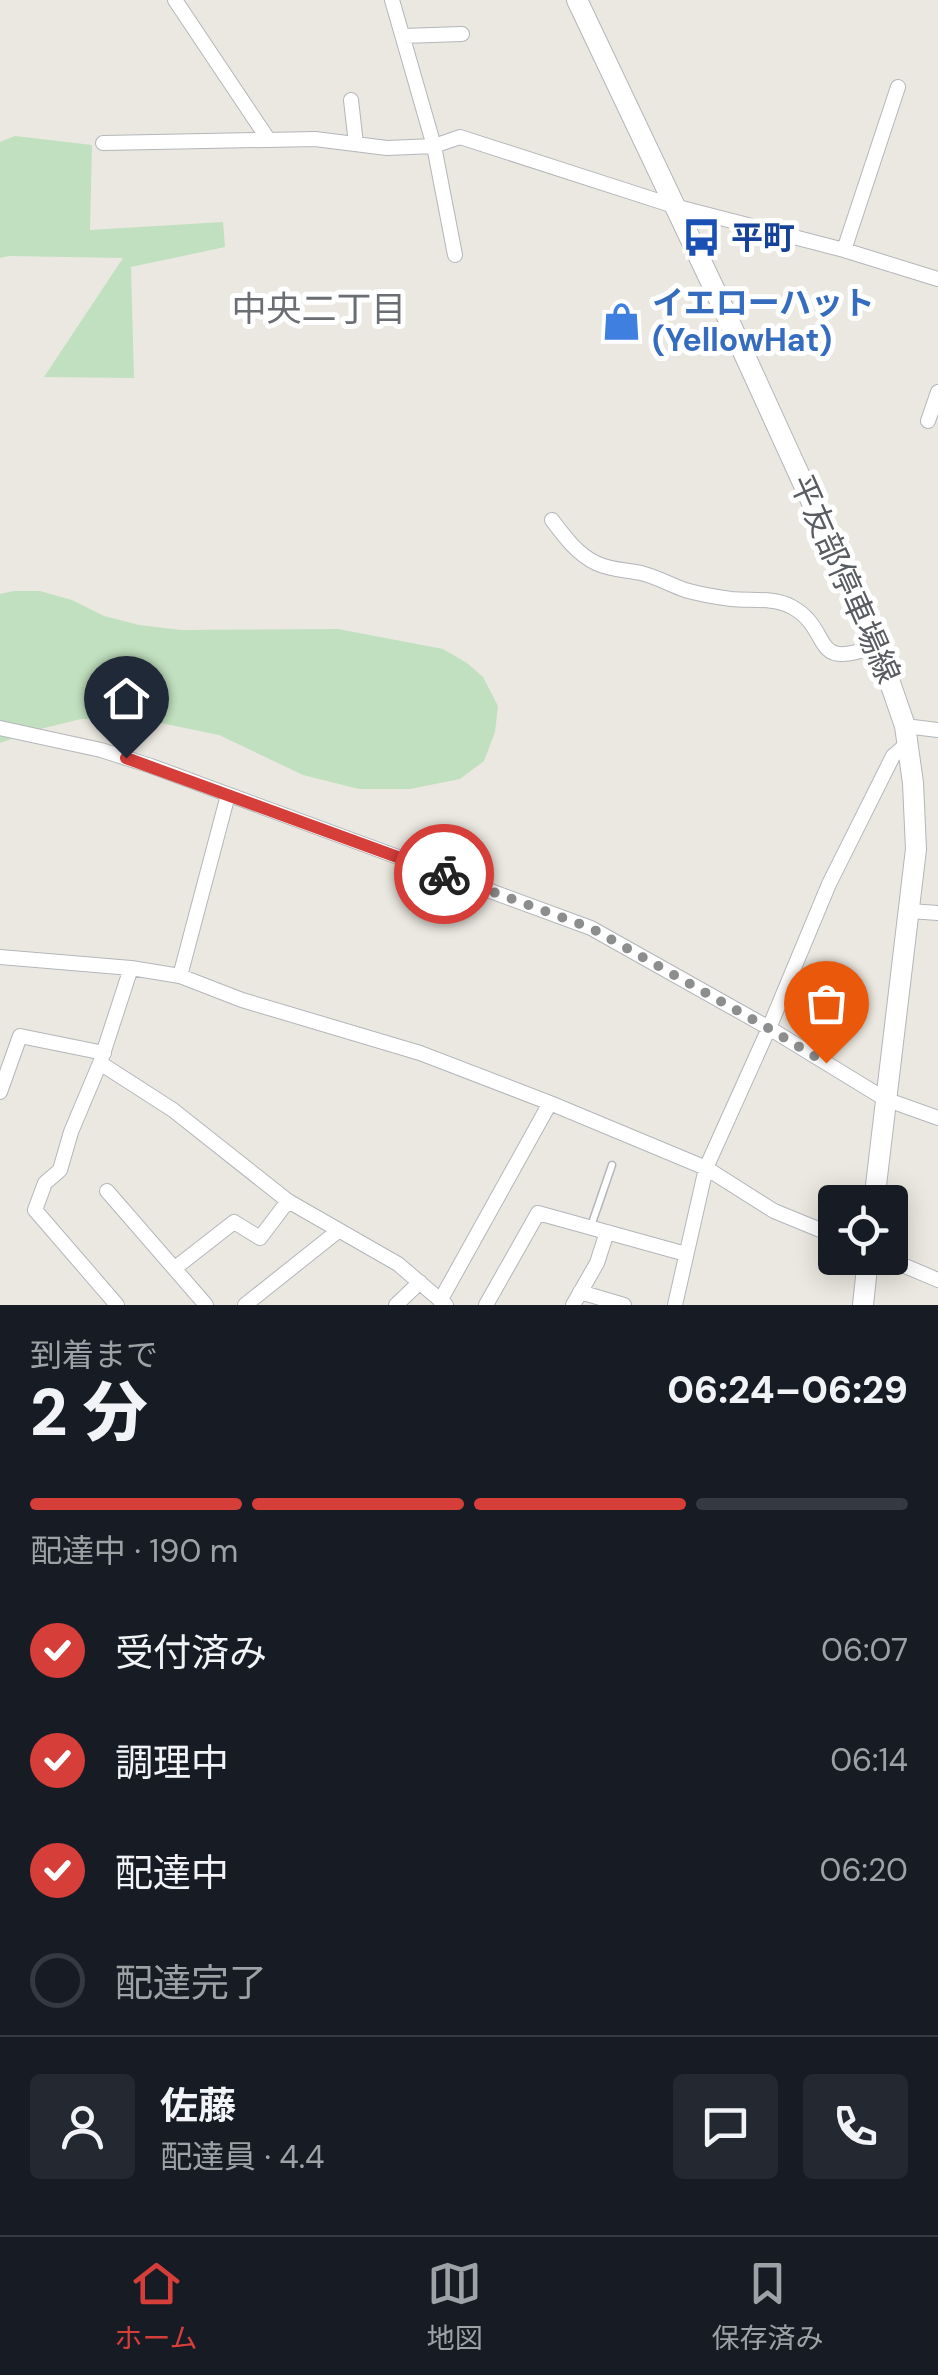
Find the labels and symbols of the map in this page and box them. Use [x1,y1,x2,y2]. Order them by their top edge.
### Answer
bus stop icon: 平町 [680,217,722,259]
place label: 平町 [731,217,795,259]
place label: イエローハット (YellowHat) [652,282,875,361]
district label: 中央二丁目 [231,286,407,332]
shop icon: イエローハット (YellowHat) [601,300,643,342]
street label: 平友部停車場線 [780,468,910,690]
pin [84,656,169,759]
courier [394,824,494,924]
pin [784,961,869,1064]

